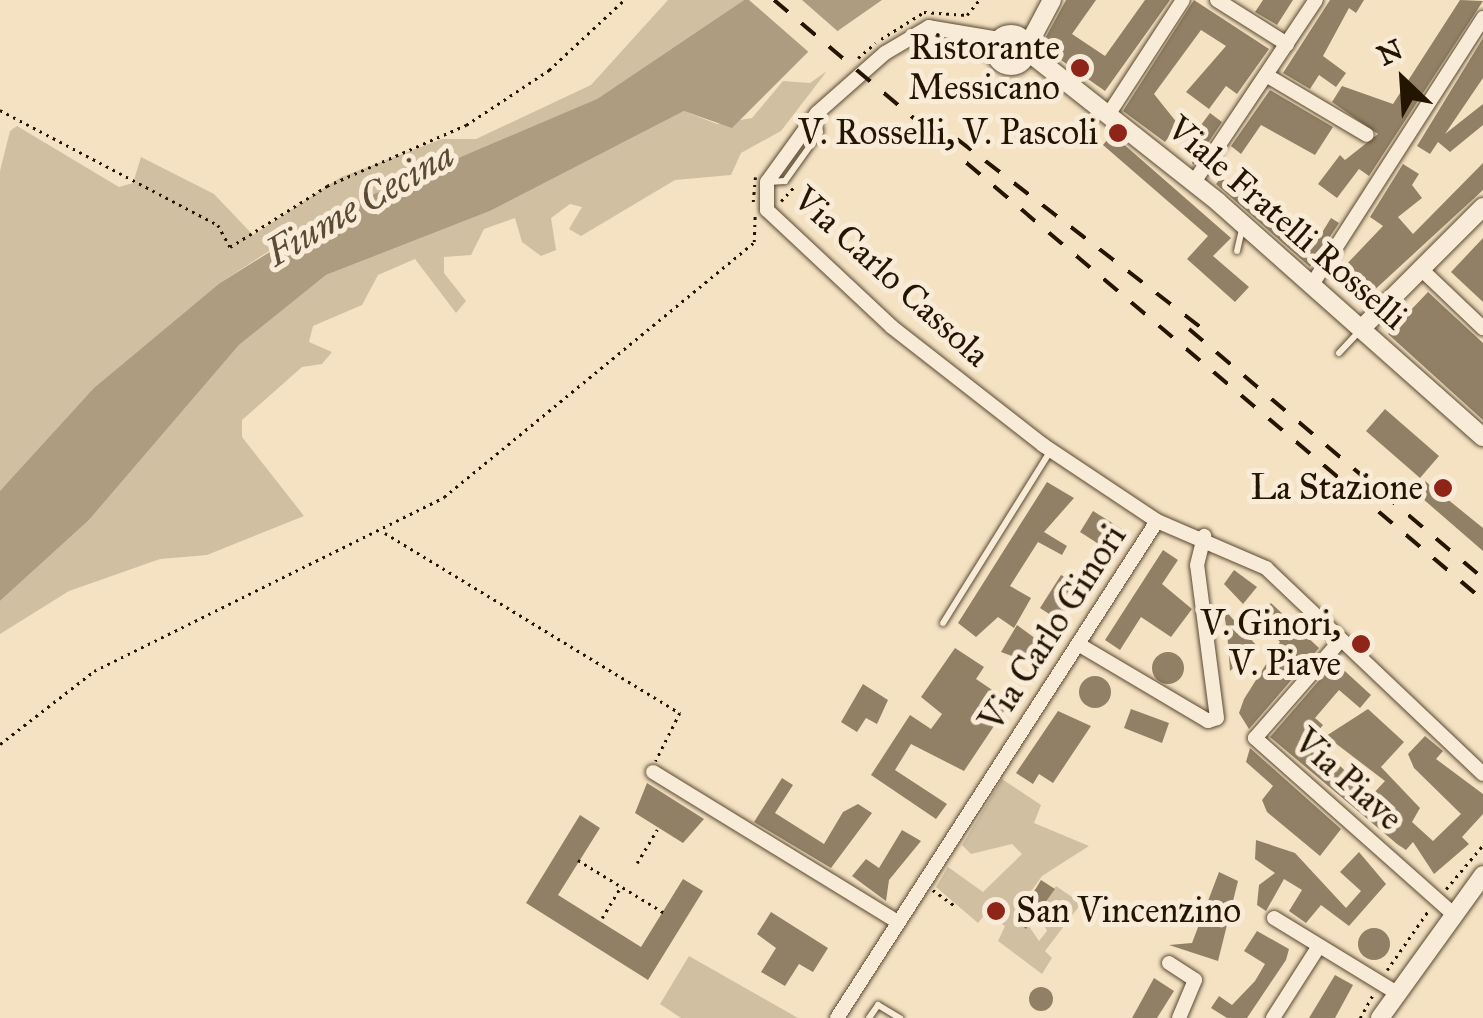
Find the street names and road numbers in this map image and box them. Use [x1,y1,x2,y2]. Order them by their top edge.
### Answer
street label: Viale Fratelli Rosselli [1158,107,1416,339]
street label: Via Carlo Cassola [785,178,997,376]
street label: Via Carlo Ginori [971,517,1135,739]
street label: Via Piave [1285,720,1411,840]

